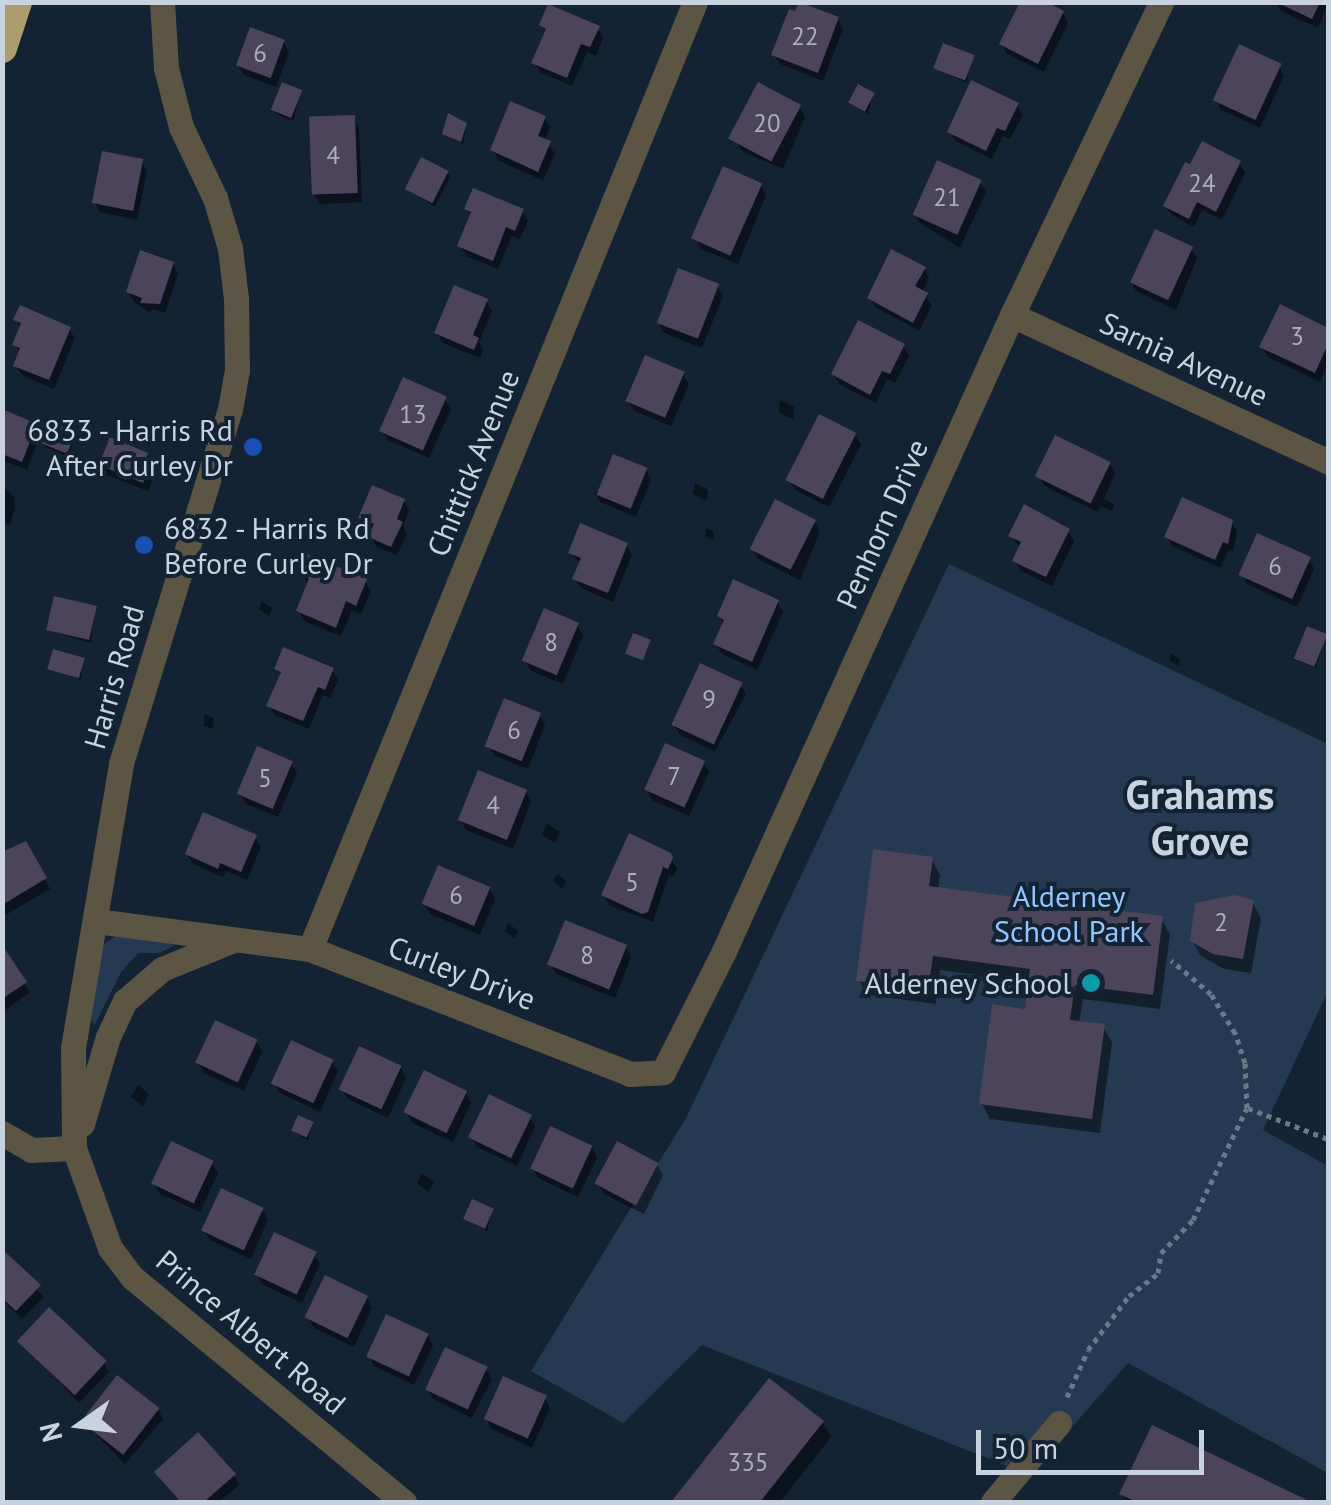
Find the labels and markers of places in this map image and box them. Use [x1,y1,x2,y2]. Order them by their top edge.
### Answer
place label: 6833 - Harris Rd After Curley Dr [23,412,233,482]
marker: 6833 - Harris Rd After Curley Dr [242,436,264,458]
place label: 6832 - Harris Rd Before Curley Dr [164,510,374,580]
marker: 6832 - Harris Rd Before Curley Dr [133,534,155,556]
place label: Alderney School [863,965,1071,1001]
marker: Alderney School [1080,972,1102,994]

